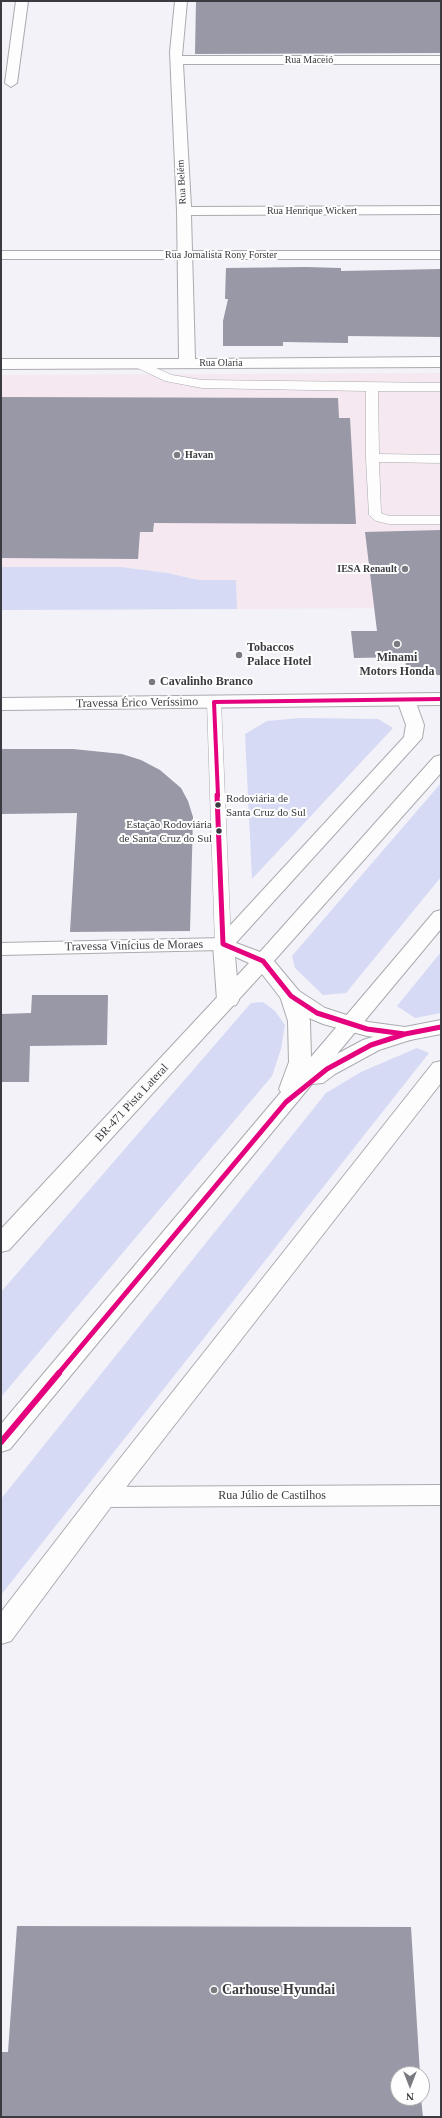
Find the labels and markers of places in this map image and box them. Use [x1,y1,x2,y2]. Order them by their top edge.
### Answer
place label: Havan [185,449,213,461]
marker: Havan [172,450,182,460]
place label: IESA Renault [337,563,397,575]
marker: IESA Renault [400,564,410,574]
marker: Minami Motors Honda [392,639,402,649]
place label: Tobaccos Palace Hotel [247,641,311,669]
marker: Tobaccos Palace Hotel [234,650,244,660]
place label: Minami Motors Honda [360,651,434,679]
place label: Cavalinho Branco [160,675,253,689]
marker: Cavalinho Branco [147,677,157,687]
place label: Rodoviária de Santa Cruz do Sul [226,792,306,818]
marker: Rodoviária de Santa Cruz do Sul [213,800,223,810]
place label: Estação Rodoviária de Santa Cruz do Sul [119,818,212,844]
marker: Estação Rodoviária de Santa Cruz do Sul [214,826,224,836]
place label: Carhouse Hyundai [222,1982,335,1998]
marker: Carhouse Hyundai [209,1985,219,1995]

